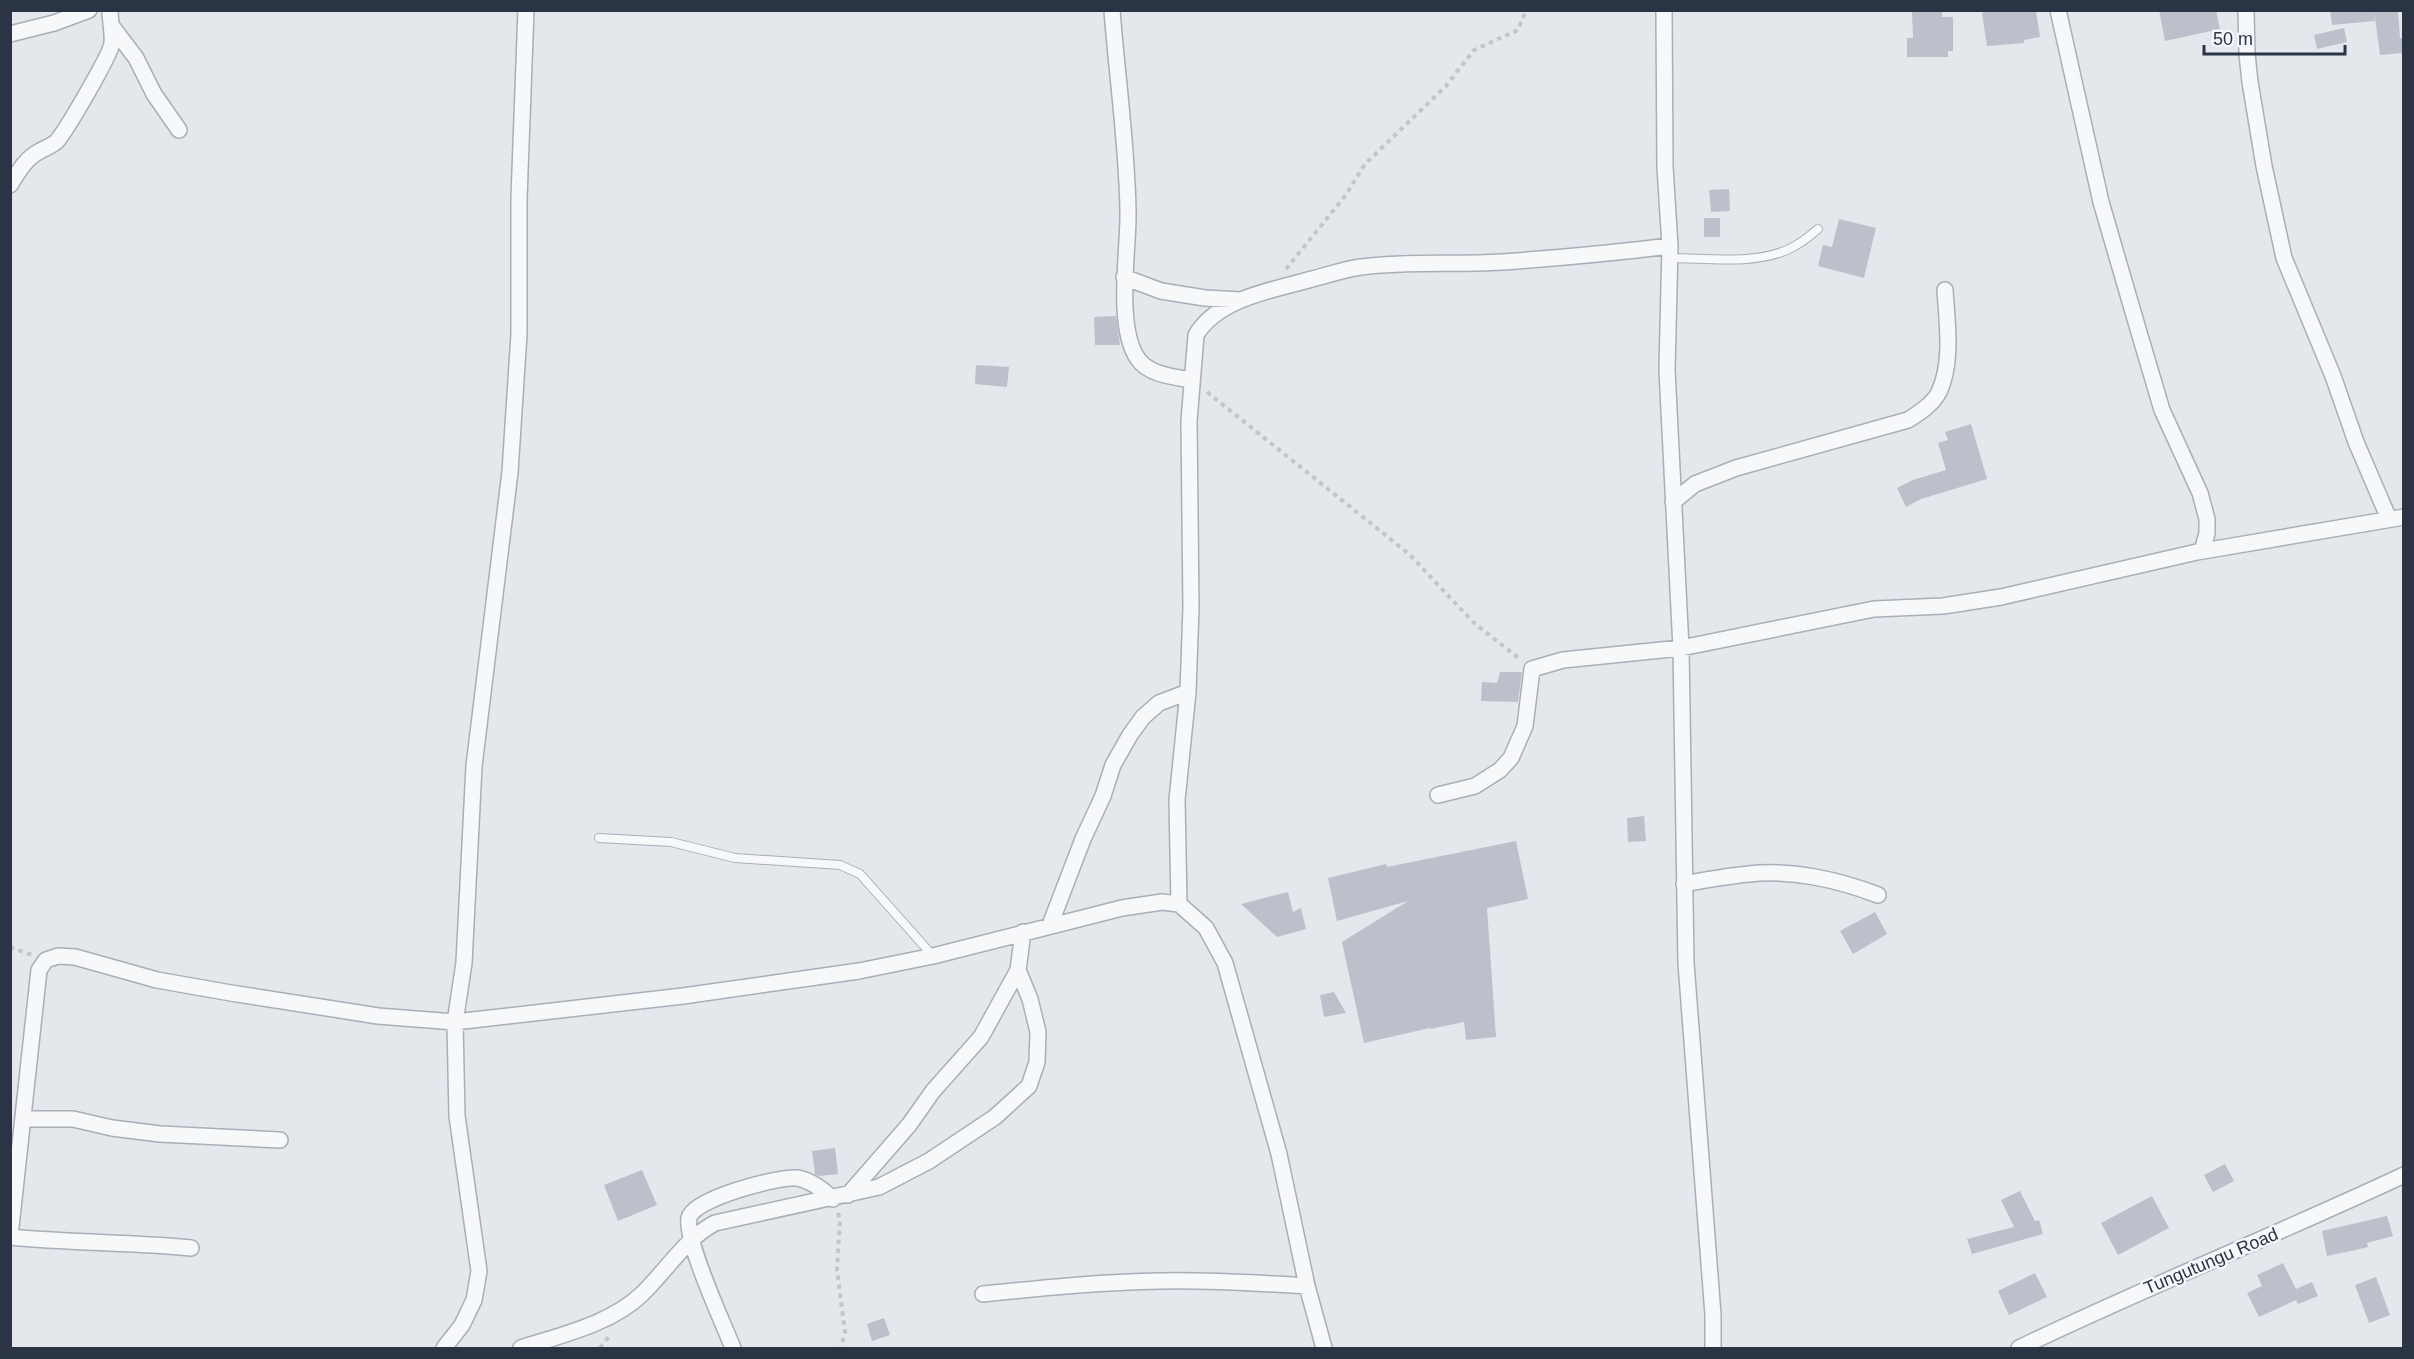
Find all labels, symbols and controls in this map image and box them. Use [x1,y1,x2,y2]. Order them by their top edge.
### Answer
scale bar [2204,18,2345,56]
text: 50 m [2213,29,2253,49]
street label: Tungutungu Road [2141,1224,2281,1298]

